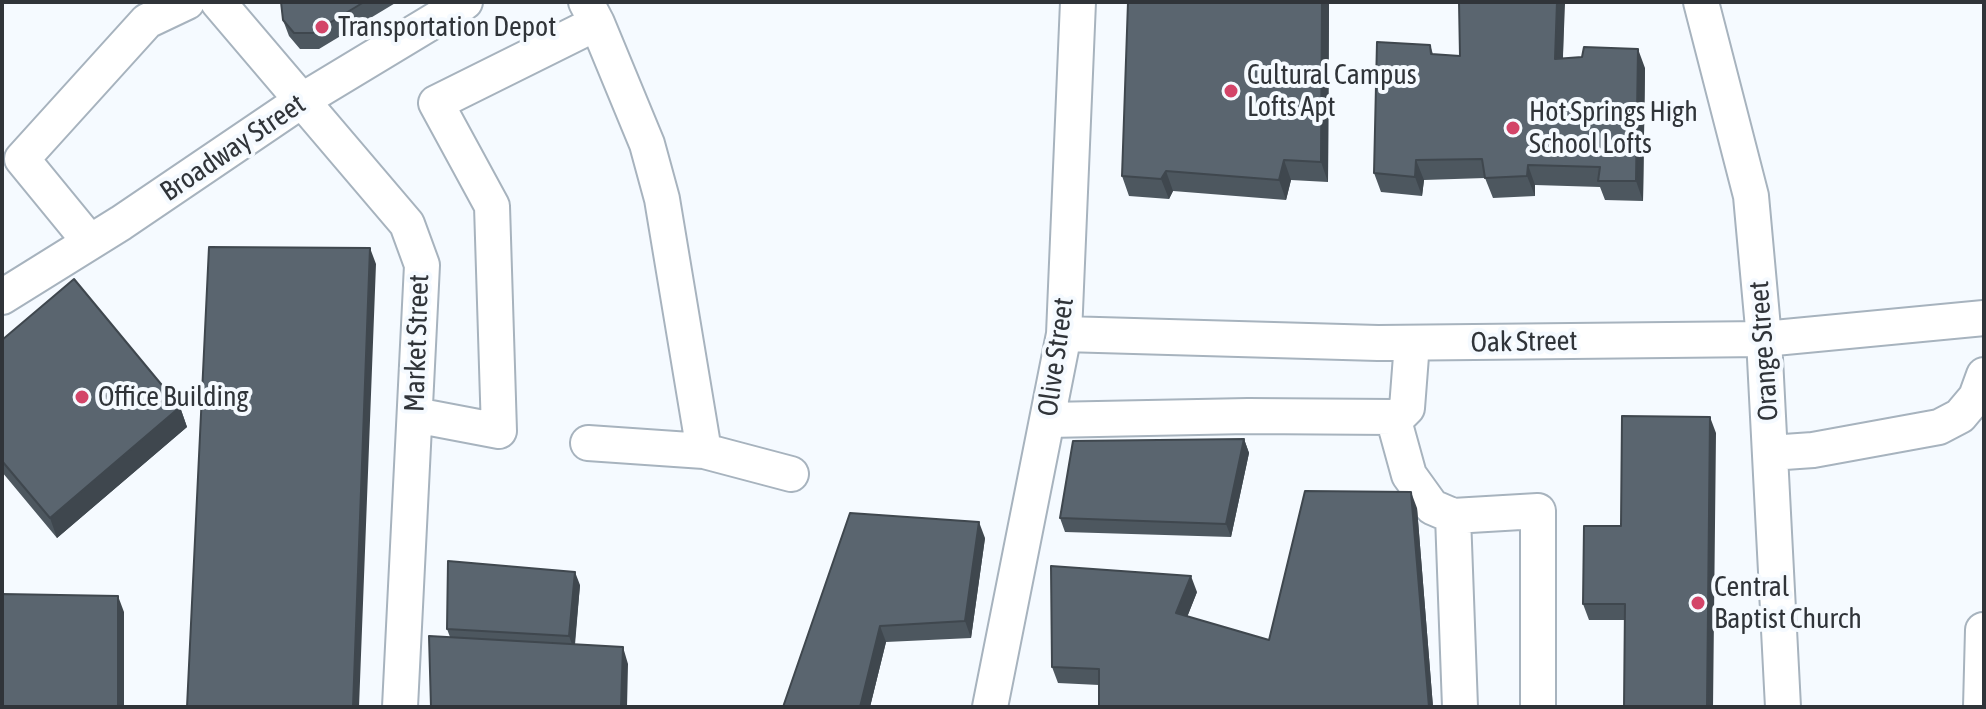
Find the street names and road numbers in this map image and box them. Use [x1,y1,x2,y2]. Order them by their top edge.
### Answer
street label: Broadway Street [154,87,312,209]
street label: Market Street [398,274,436,412]
street label: Orange Street [1742,280,1786,422]
street label: Olive Street [1031,296,1081,418]
street label: Oak Street [1470,324,1578,360]

